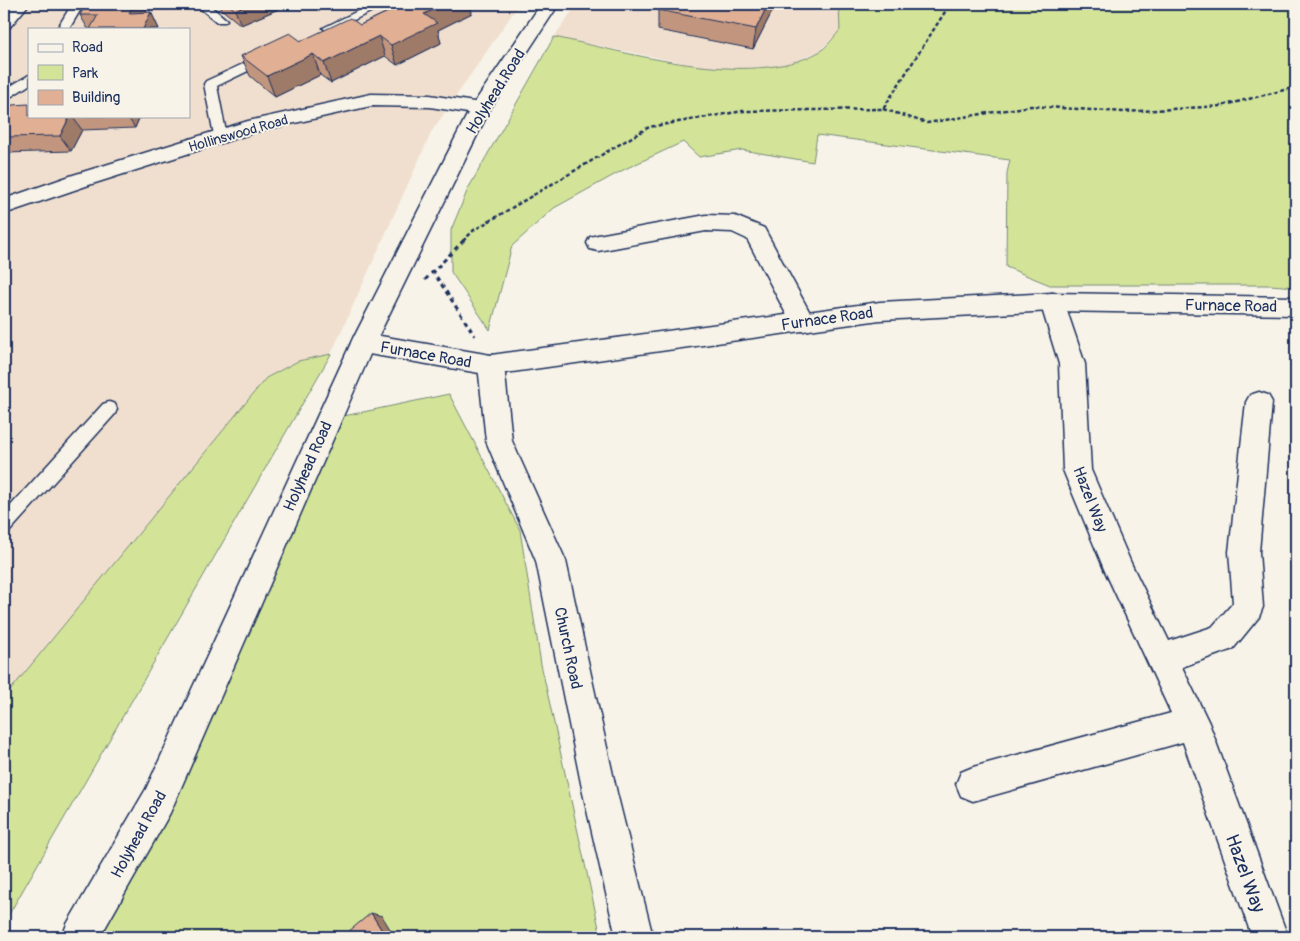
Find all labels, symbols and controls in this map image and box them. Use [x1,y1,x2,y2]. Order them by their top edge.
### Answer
legend [28,28,190,118]
text: Road [72,38,103,57]
street label: Holyhead Road [462,45,530,138]
text: Park [72,64,99,83]
text: Building [72,88,120,107]
street label: Hollinswood Road [186,111,290,156]
street label: Furnace Road [1185,295,1277,317]
street label: Furnace Road [780,303,874,335]
street label: Furnace Road [379,337,473,373]
street label: Holyhead Road [279,418,337,515]
street label: Hazel Way [1068,464,1112,535]
street label: Church Road [550,605,586,691]
street label: Holyhead Road [107,787,171,882]
street label: Hazel Way [1220,831,1270,916]

